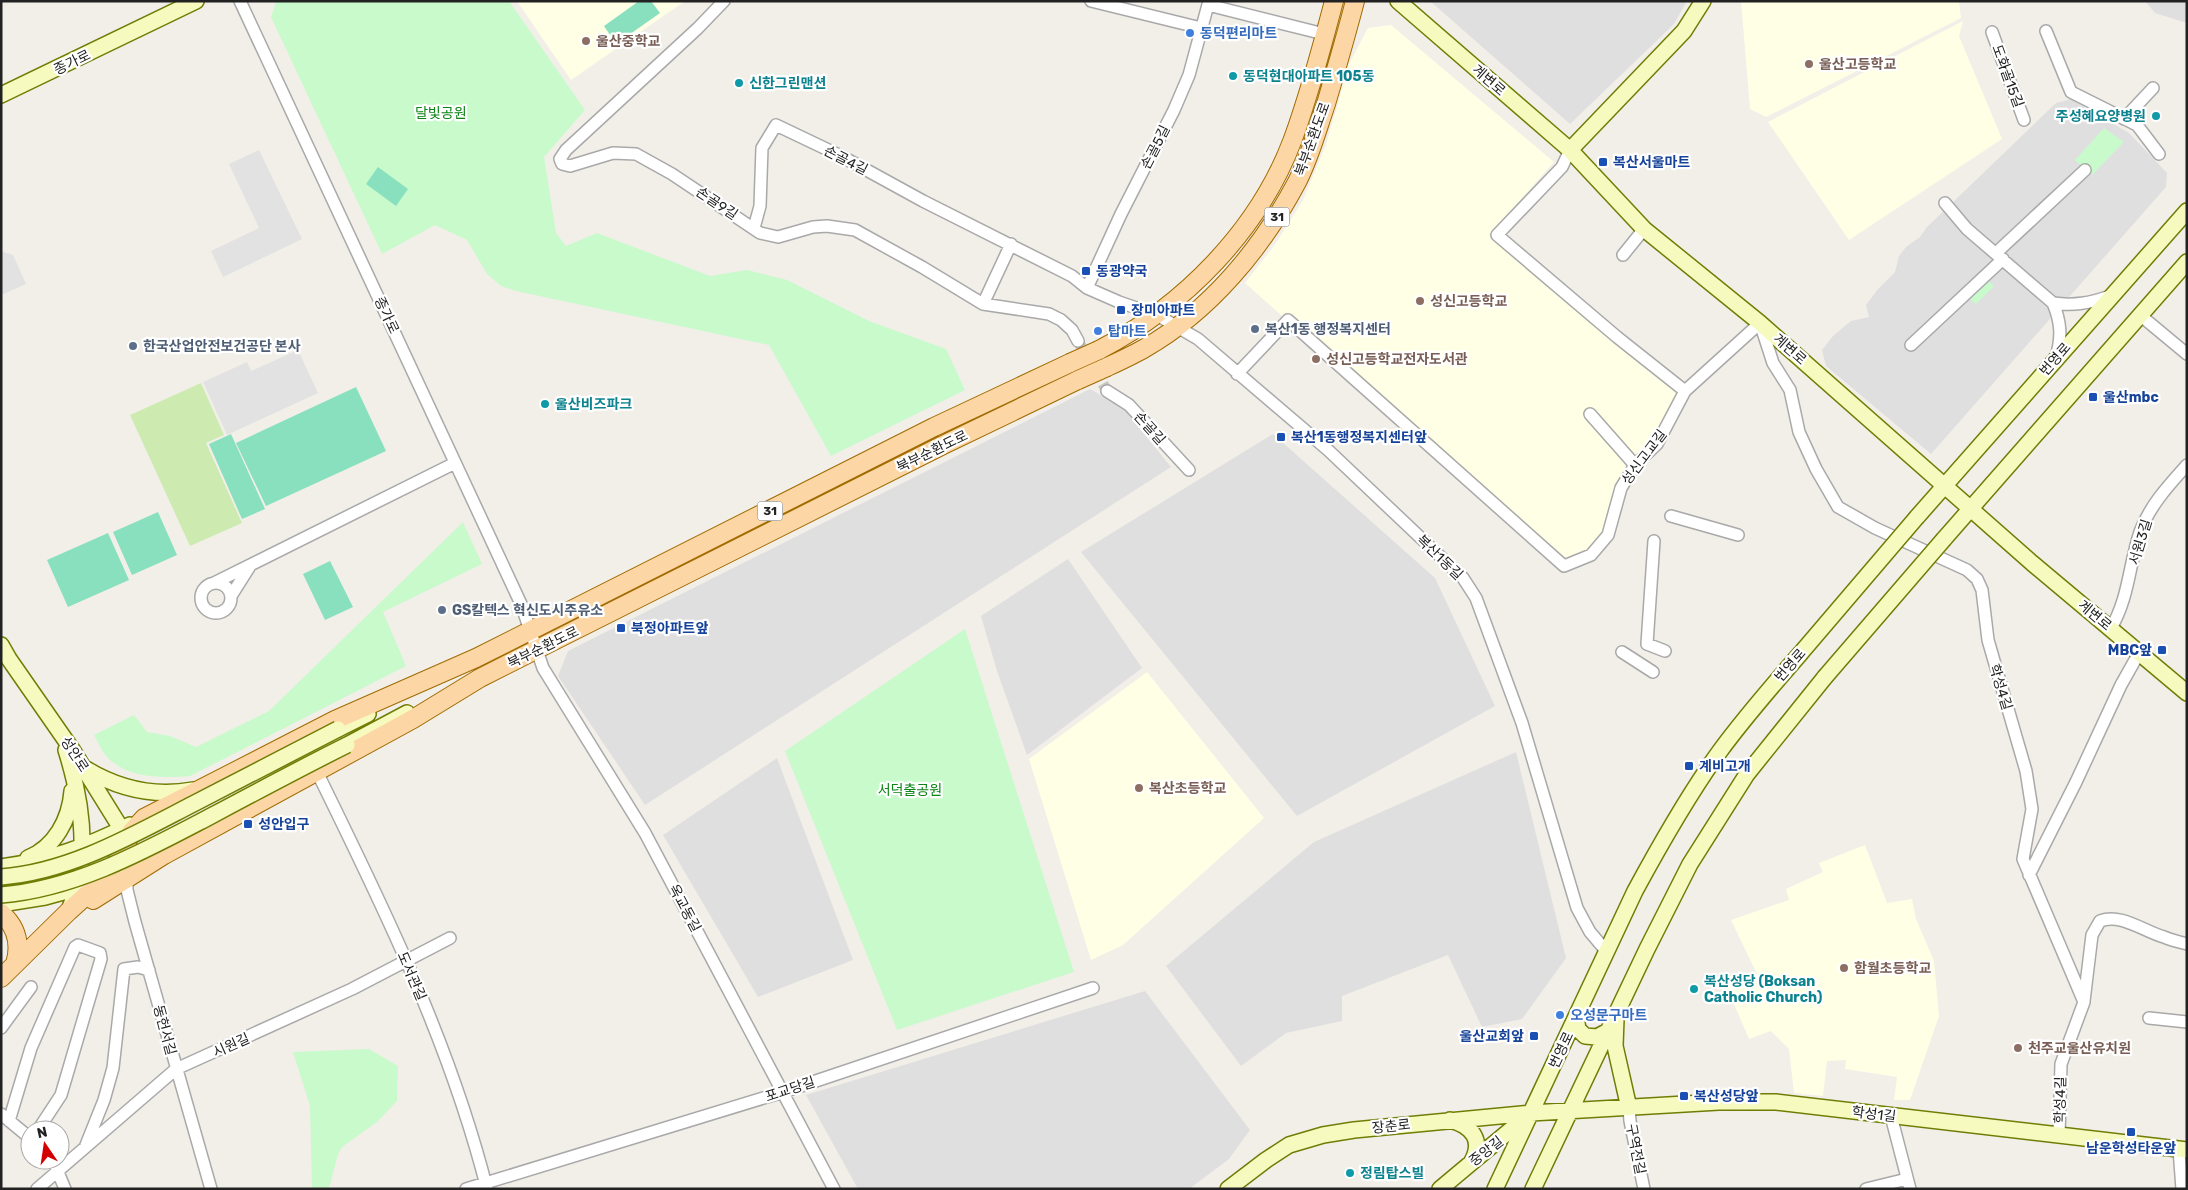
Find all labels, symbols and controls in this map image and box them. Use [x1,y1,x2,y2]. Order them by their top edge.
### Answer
place label: 동덕편리마트 [1200,25,1277,42]
marker: 동덕편리마트 [1184,27,1196,39]
place label: 울산중학교 [596,33,661,50]
marker: 울산중학교 [580,35,592,47]
street label: 도화골15길 [1988,42,2027,110]
street label: 종가로 [51,46,93,79]
place label: 울산고등학교 [1819,56,1896,73]
marker: 울산고등학교 [1803,58,1815,70]
street label: 계변로 [1469,61,1509,100]
place label: 동덕현대아파트 105동 [1243,68,1375,85]
marker: 동덕현대아파트 105동 [1227,70,1239,82]
place label: 신한그린맨션 [749,75,826,92]
marker: 신한그린맨션 [733,77,745,89]
street label: 북부순환도로 [1291,100,1334,178]
park label: 달빛공원 [415,105,467,122]
place label: 주성혜요양병원 [2056,108,2146,125]
marker: 주성혜요양병원 [2150,110,2162,122]
street label: 손골5길 [1137,122,1174,172]
street label: 손골4길 [821,142,871,179]
place label: 복산서울마트 [1613,154,1690,171]
marker: 복산서울마트 [1597,156,1609,168]
street label: 손골9길 [693,183,741,224]
road number: 31 [1264,208,1290,226]
place label: 동광약국 [1096,263,1148,280]
marker: 동광약국 [1080,265,1092,277]
place label: 성신고등학교 [1430,293,1507,310]
street label: 종가로 [371,294,402,336]
marker: 성신고등학교 [1414,295,1426,307]
place label: 장미아파트 [1131,302,1196,319]
marker: 장미아파트 [1115,304,1127,316]
place label: 복산1동 행정복지센터 [1265,321,1391,338]
place label: 탑마트 [1108,323,1147,340]
marker: 복산1동 행정복지센터 [1249,323,1261,335]
marker: 탑마트 [1092,325,1104,337]
street label: 계변로 [1770,330,1810,369]
place label: 한국산업안전보건공단 본사 [143,338,301,355]
street label: 번영로 [2036,339,2075,379]
marker: 한국산업안전보건공단 본사 [127,340,139,352]
place label: 성신고등학교전자도서관 [1326,351,1468,368]
marker: 성신고등학교전자도서관 [1310,353,1322,365]
place label: 울산mbc [2103,389,2159,406]
marker: 울산mbc [2087,391,2099,403]
place label: 울산비즈파크 [555,396,632,413]
marker: 울산비즈파크 [539,398,551,410]
street label: 손골길 [1130,408,1169,448]
street label: 성신고교길 [1618,426,1671,488]
street label: 북부순환도로 [894,427,971,476]
place label: 복산1동행정복지센터앞 [1291,429,1427,446]
marker: 복산1동행정복지센터앞 [1275,431,1287,443]
road number: 31 [758,502,782,520]
street label: 서원3길 [2125,517,2155,567]
street label: 복산1동길 [1413,531,1466,583]
street label: 계변로 [2074,596,2115,634]
place label: GS칼텍스 혁신도시주유소 [452,602,603,619]
marker: GS칼텍스 혁신도시주유소 [436,604,448,616]
place label: 북정아파트앞 [631,620,708,637]
marker: 북정아파트앞 [615,622,627,634]
street label: 북부순환도로 [505,623,582,672]
place label: MBC앞 [2108,642,2152,659]
marker: MBC앞 [2156,644,2168,656]
street label: 번영로 [1771,645,1810,685]
street label: 학성4길 [1985,662,2016,712]
street label: 성안로 [57,733,92,775]
place label: 계비고개 [1699,758,1751,775]
marker: 계비고개 [1683,760,1695,772]
place label: 복산초등학교 [1149,780,1226,797]
park label: 서덕출공원 [878,782,942,799]
marker: 복산초등학교 [1133,782,1145,794]
place label: 성안입구 [258,816,310,833]
marker: 성안입구 [242,818,254,830]
street label: 옥교동길 [665,881,704,935]
street label: 도서관길 [394,949,429,1003]
place label: 함월초등학교 [1854,960,1931,977]
marker: 함월초등학교 [1838,962,1850,974]
place label: 복산성당 (Boksan Catholic Church) [1704,973,1822,1006]
marker: 복산성당 (Boksan Catholic Church) [1688,983,1700,995]
street label: 동헌서길 [150,1003,179,1057]
place label: 오성문구마트 [1570,1007,1647,1024]
marker: 오성문구마트 [1554,1009,1566,1021]
place label: 울산교회앞 [1460,1028,1524,1045]
street label: 번영로 [1546,1029,1577,1071]
street label: 시원길 [210,1030,252,1061]
marker: 울산교회앞 [1528,1030,1540,1042]
place label: 천주교울산유치원 [2028,1040,2131,1057]
marker: 천주교울산유치원 [2012,1042,2024,1054]
street label: 포교당길 [763,1073,817,1106]
street label: 학성4길 [2052,1076,2069,1124]
place label: 복산성당앞 [1694,1088,1759,1105]
marker: 복산성당앞 [1678,1090,1690,1102]
street label: 학성1길 [1851,1103,1897,1126]
street label: 장춘로 [1371,1116,1411,1137]
north arrow [20,1120,70,1170]
street label: 구역전길 [1622,1122,1649,1176]
text: N [35,1123,49,1142]
marker: 남운학성타운앞 [2125,1126,2137,1138]
street label: 중앙길 [1466,1133,1507,1170]
place label: 남운학성타운앞 [2086,1140,2176,1157]
place label: 정림탑스빌 [1360,1165,1424,1182]
marker: 정림탑스빌 [1344,1167,1356,1179]

